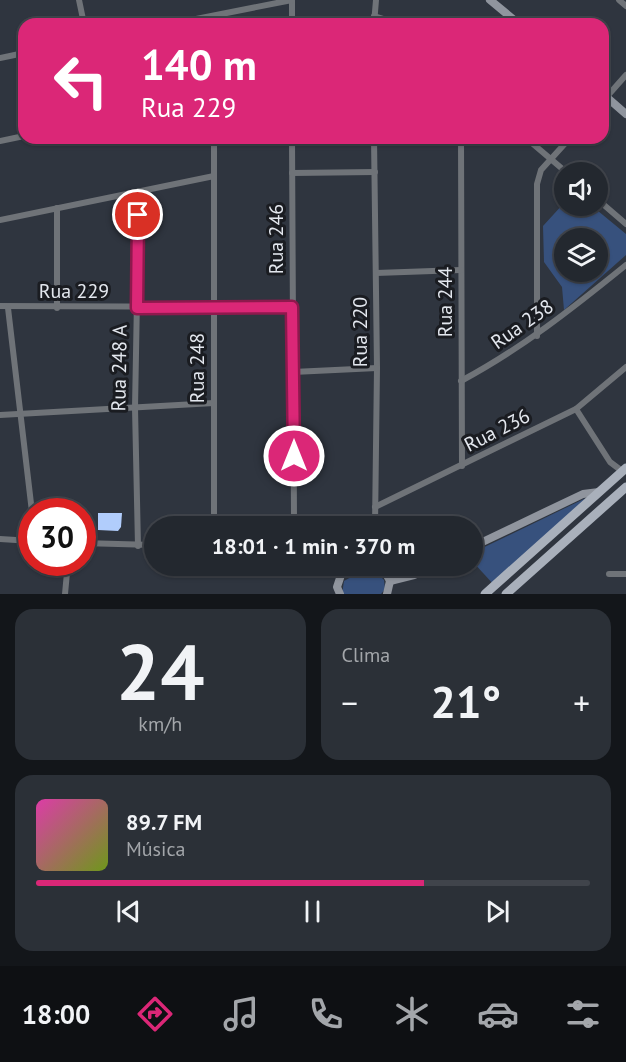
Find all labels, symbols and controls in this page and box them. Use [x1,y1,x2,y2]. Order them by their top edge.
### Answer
text: 140 m [141,37,257,92]
icon: left [42,42,120,120]
text: Rua 229 [141,90,236,124]
map controls [554,162,608,282]
button: sound [554,162,608,216]
pin [112,189,163,240]
icon: arrive [121,198,154,231]
street label: Rua 246 [263,204,289,274]
button: layers [554,228,608,282]
street label: Rua 244 [432,267,458,337]
street label: Rua 229 [39,278,109,304]
street label: Rua 238 [486,293,558,355]
street label: Rua 220 [347,297,373,367]
street label: Rua 248 A [105,324,133,412]
street label: Rua 248 [184,333,210,403]
street label: Rua 236 [460,402,534,458]
position arrow [262,424,326,488]
speed limit sign: 30 [18,498,96,576]
text: 18:01 · 1 min · 370 m [212,532,415,560]
text: 24 [116,621,204,722]
text: Clima [342,642,390,668]
text: 21° [430,672,501,730]
text: − [342,681,358,724]
text: + [573,681,590,724]
text: km/h [138,711,182,737]
text: 89.7 FM [126,808,202,836]
text: Música [126,836,185,862]
icon: previous [112,895,145,928]
icon: pause [296,895,329,928]
icon: next [481,895,514,928]
icon: directions [134,993,176,1035]
icon: music [220,993,262,1035]
icon: phone [305,993,347,1035]
icon: climate [391,993,433,1035]
icon: car [477,993,519,1035]
icon: filters [562,993,604,1035]
text: 18:00 [22,997,90,1031]

